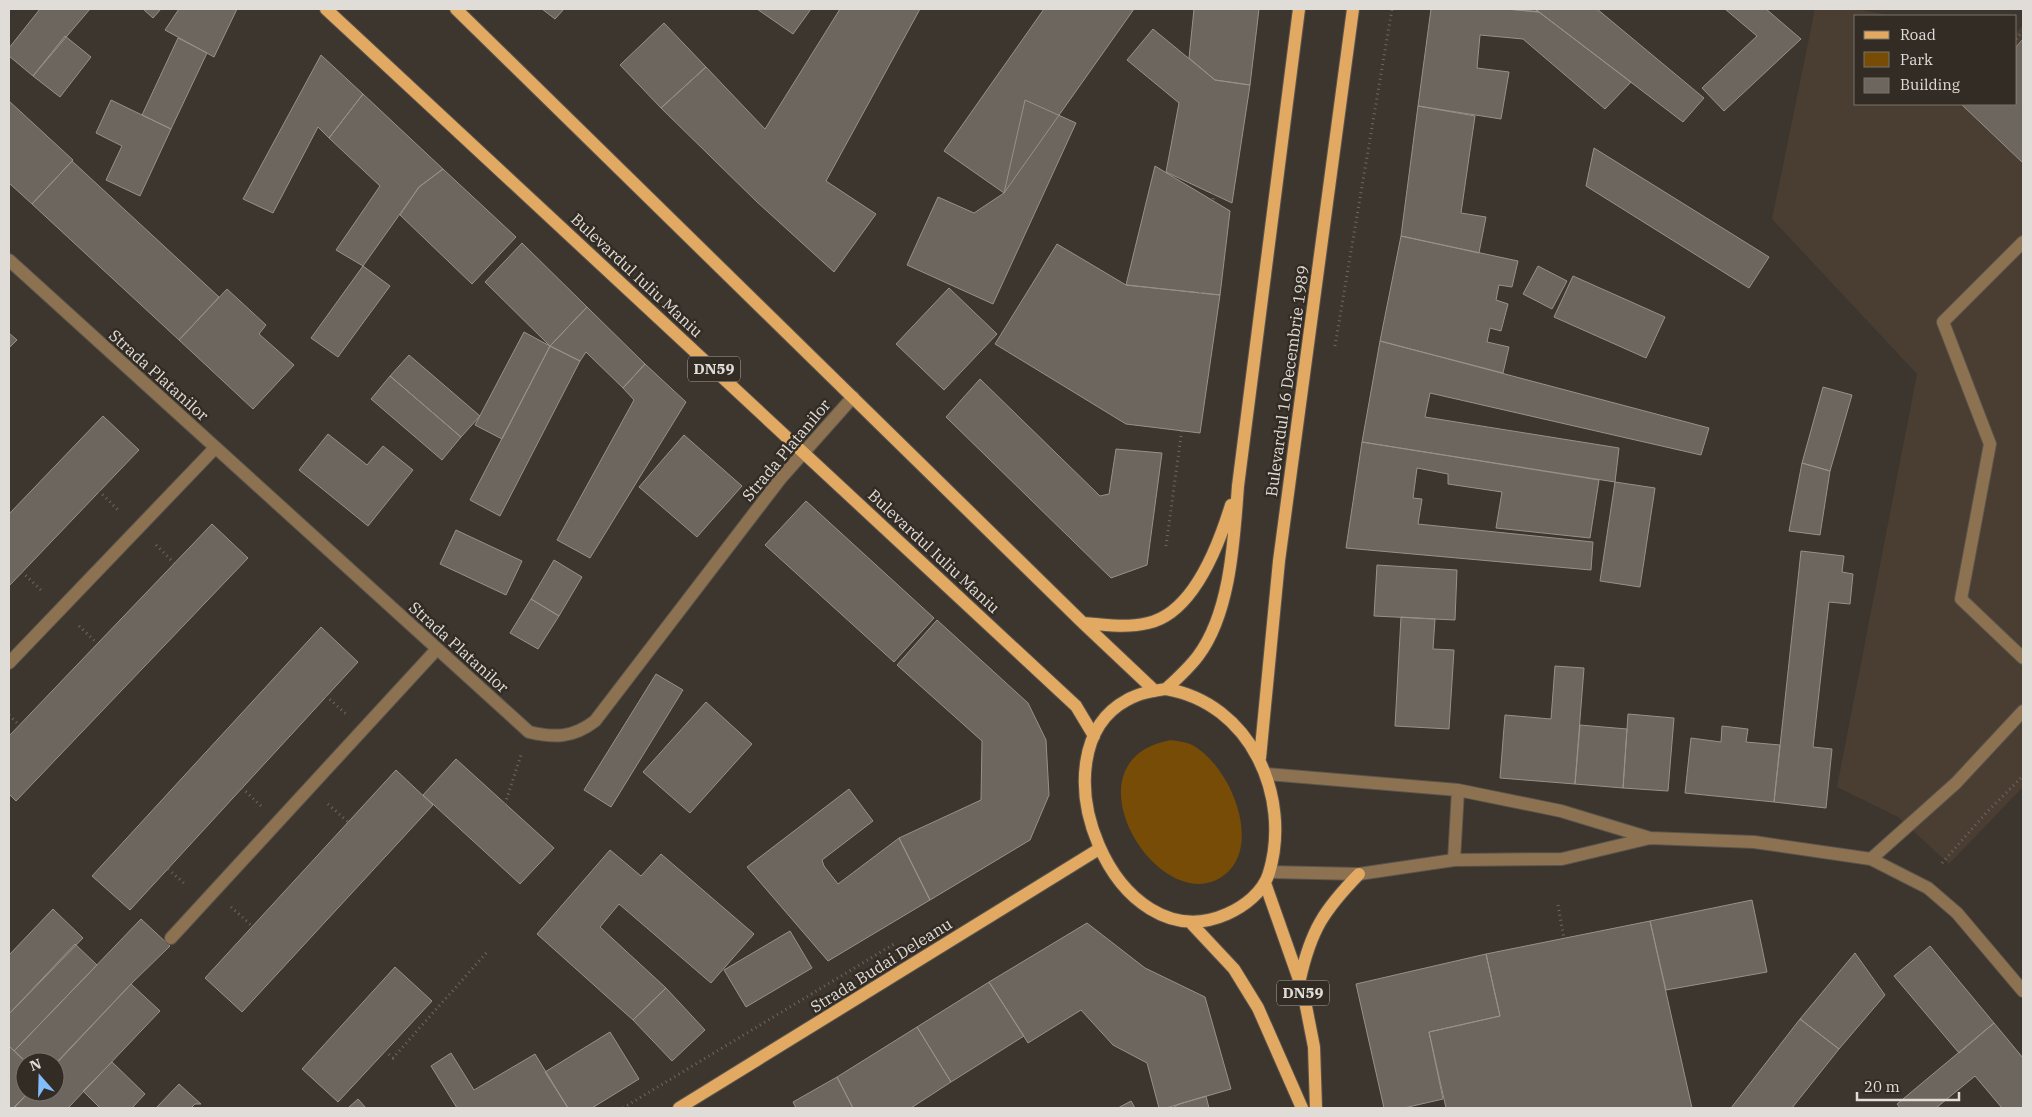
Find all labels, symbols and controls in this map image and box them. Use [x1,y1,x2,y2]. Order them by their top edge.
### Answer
legend [1854,15,2017,105]
text: Road [1900,25,1936,44]
text: Park [1900,50,1933,69]
text: Building [1900,75,1960,94]
street label: Bulevardul Iuliu Maniu [567,209,707,341]
street label: Bulevardul 16 Decembrie 1989 [1261,264,1313,498]
street label: Strada Platanilor [105,325,213,425]
road number: DN59 [688,356,740,382]
street label: Strada Platanilor [738,395,834,505]
street label: Bulevardul Iuliu Maniu [864,485,1004,617]
street label: Strada Platanilor [405,597,513,697]
street label: Strada Budai Deleanu [807,913,955,1017]
road number: DN59 [1277,980,1329,1006]
north arrow [15,1052,65,1102]
text: N [27,1054,44,1075]
scale bar [1857,1070,1960,1102]
text: 20 m [1864,1077,1900,1096]

